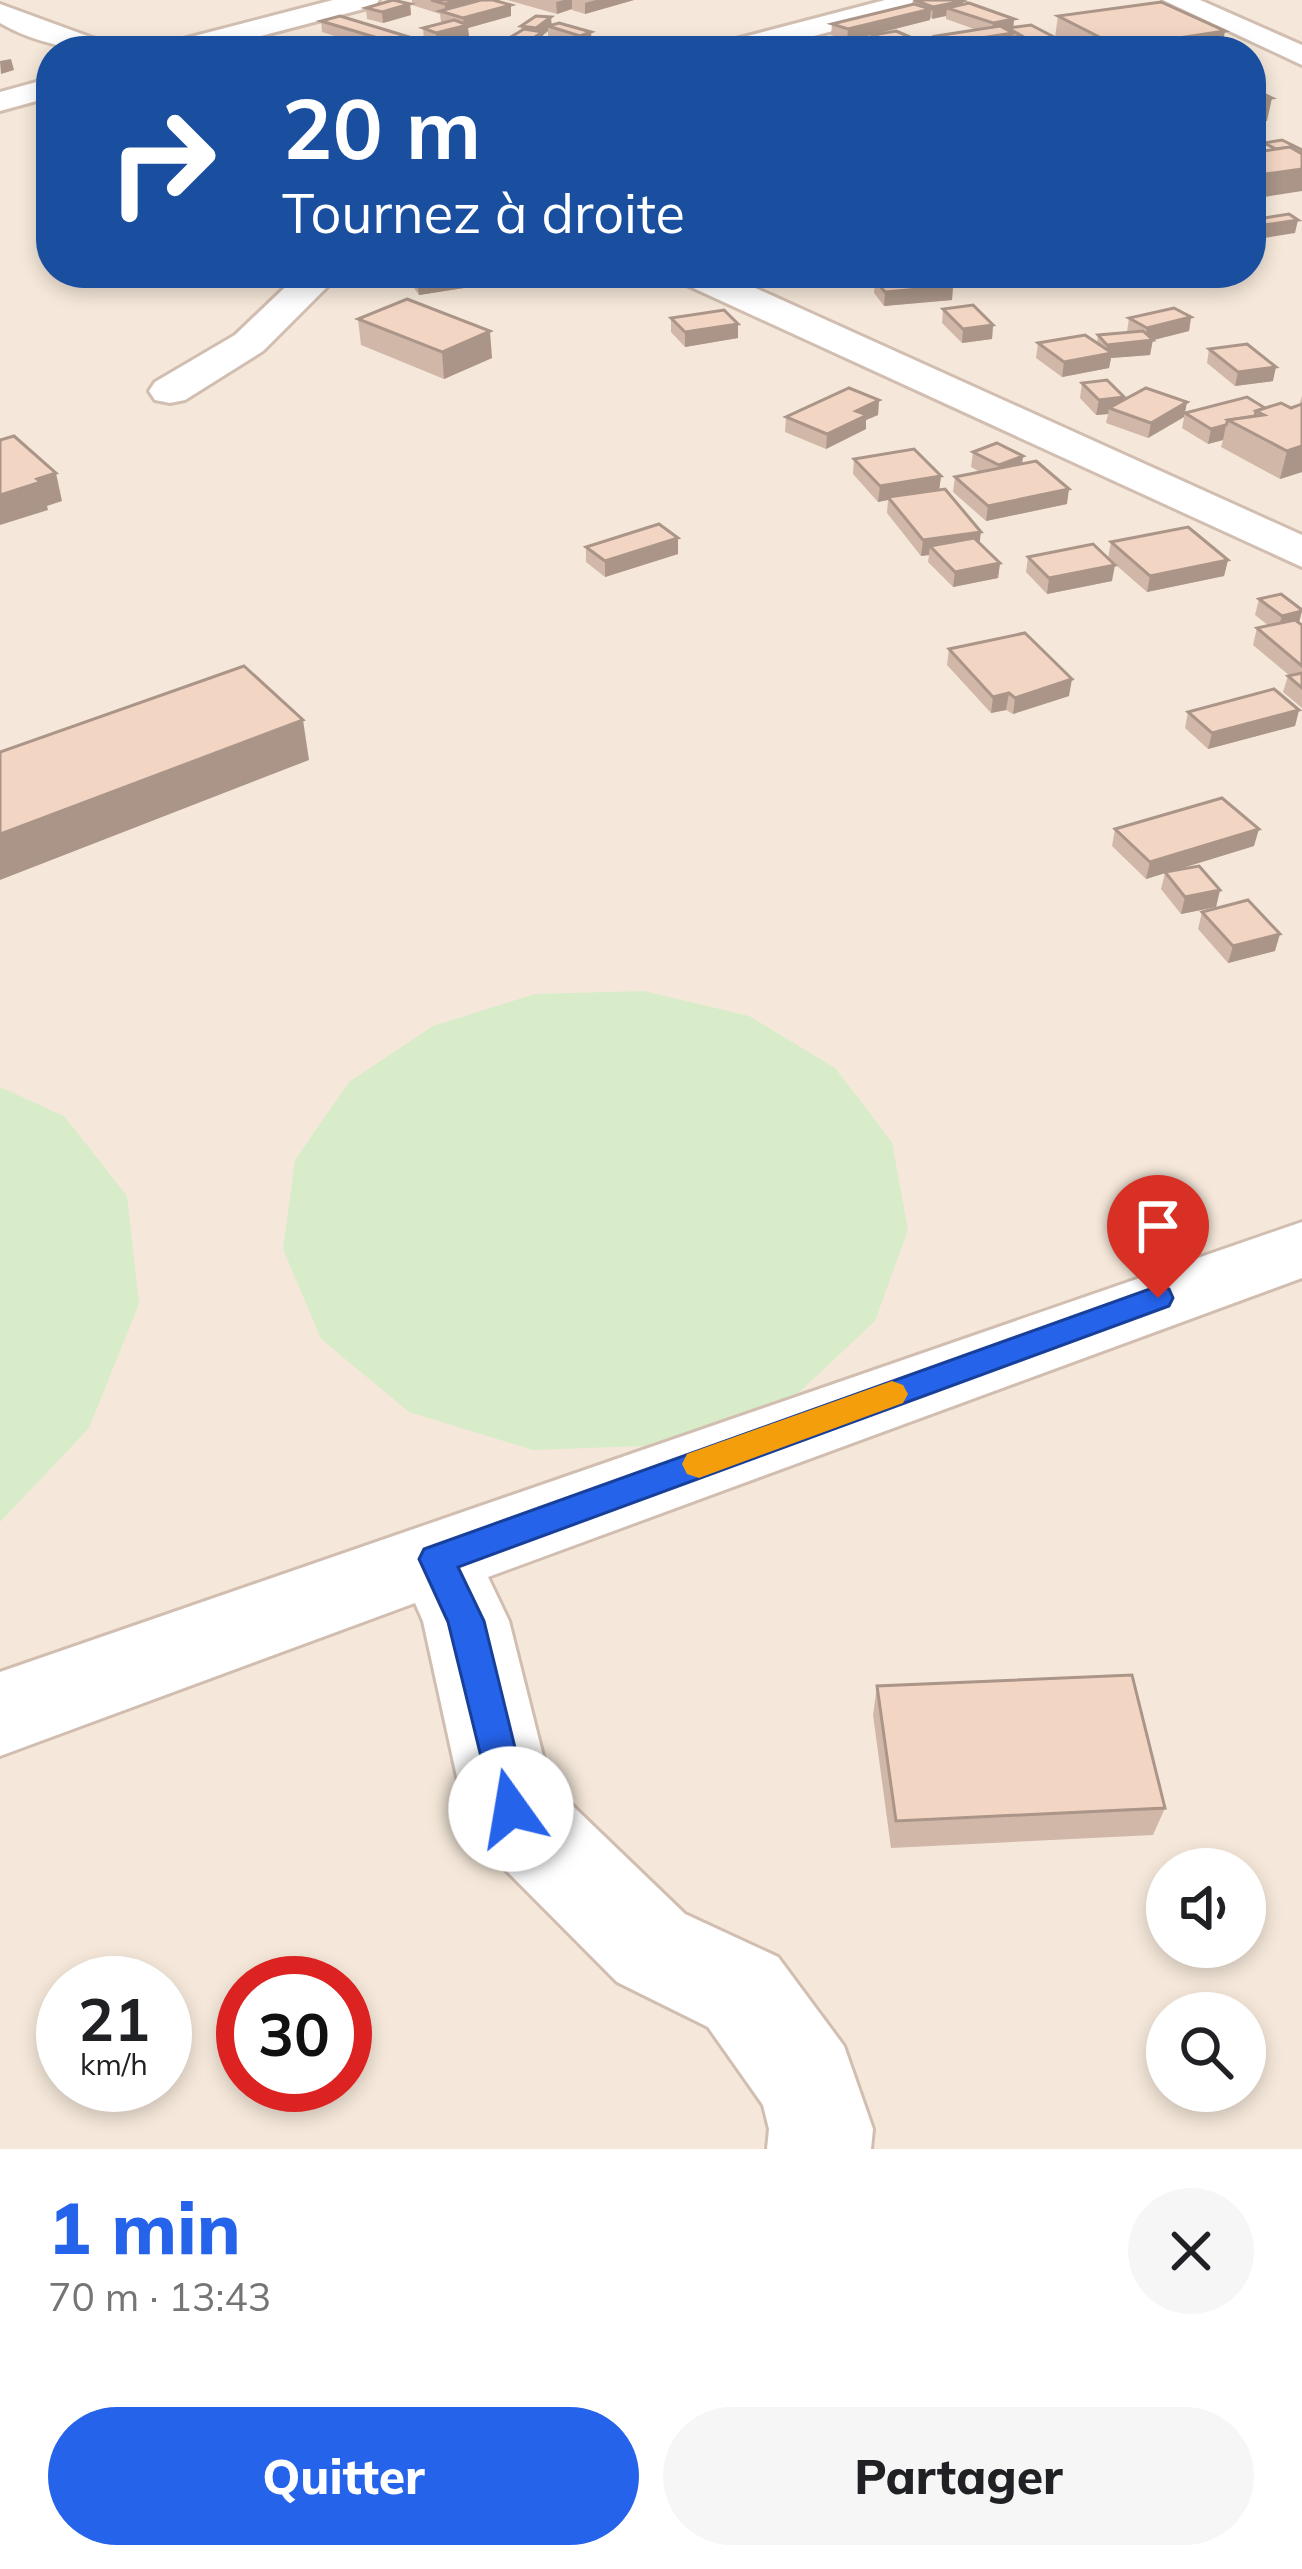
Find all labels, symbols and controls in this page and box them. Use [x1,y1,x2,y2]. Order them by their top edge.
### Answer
text: 20 m [282,75,481,180]
icon: right [84,84,240,240]
text: Tournez à droite [282,179,685,247]
pin [1107,1175,1209,1298]
icon: arrive [1125,1193,1191,1259]
position arrow [448,1746,574,1872]
map controls [1146,1848,1266,2112]
button: sound [1146,1848,1266,1968]
speed limit sign: 30 [216,1956,372,2112]
text: 21 [78,1981,150,2056]
button: search [1146,1992,1266,2112]
text: km/h [80,2045,148,2083]
text: 1 min [48,2182,241,2272]
button: close [1128,2188,1254,2314]
text: 70 m · 13:43 [48,2272,271,2321]
button: Quitter [48,2407,639,2545]
button: Partager [663,2407,1254,2545]

